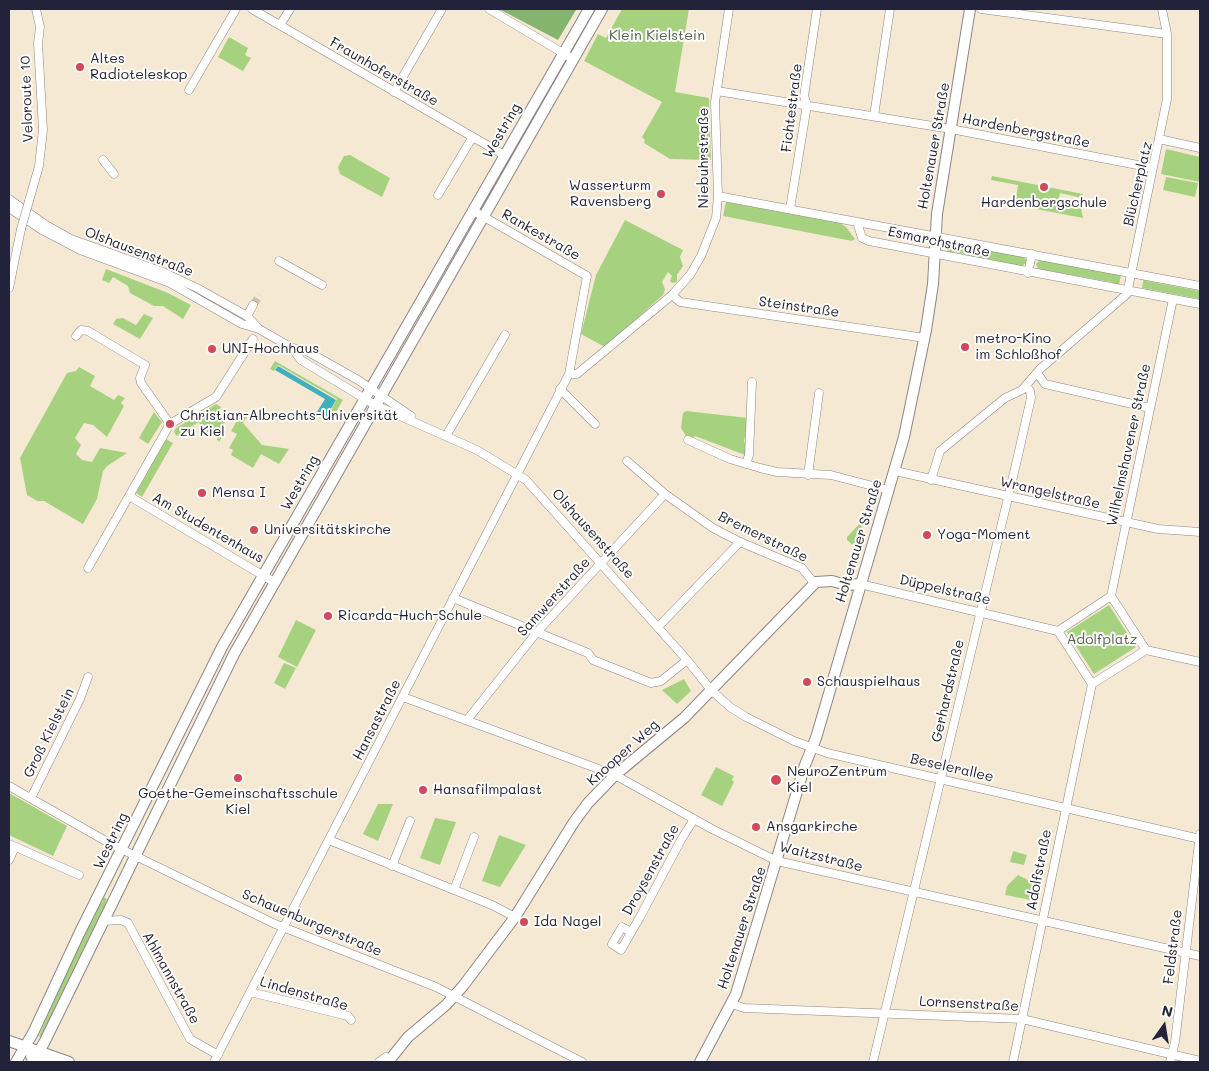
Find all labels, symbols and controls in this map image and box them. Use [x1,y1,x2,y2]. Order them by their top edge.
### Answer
park label: Klein Kielstein [609,28,705,44]
street label: Fraunhoferstraße [327,34,441,110]
place label: Altes Radioteleskop [90,51,187,84]
street label: Veloroute 10 [17,55,37,143]
marker: Altes Radioteleskop [74,61,86,73]
street label: Fichtestraße [778,63,806,153]
street label: Holtenauer Straße [915,81,953,211]
street label: Westring [479,100,525,162]
street label: Niebuhrstraße [696,107,712,209]
street label: Hardenbergstraße [961,110,1091,152]
street label: Blücherplatz [1120,140,1156,228]
place label: Wasserturm Ravensberg [569,178,651,210]
marker: Hardenbergschule [1038,181,1050,193]
marker: Wasserturm Ravensberg [655,188,667,200]
place label: Hardenbergschule [981,195,1107,211]
street label: Rankestraße [499,206,583,264]
street label: Esmarchstraße [886,223,992,261]
street label: Olshausenstraße [82,224,196,280]
street label: Steinstraße [758,293,840,321]
place label: metro-Kino im Schloßhof [975,331,1061,364]
place label: UNI-Hochhaus [222,341,319,357]
marker: metro-Kino im Schloßhof [959,341,971,353]
marker: UNI-Hochhaus [206,343,218,355]
street label: Wilhelmshavener Straße [1104,362,1154,528]
place label: Christian-Albrechts-Universität zu Kiel [180,408,398,441]
marker: Christian-Albrechts-Universität zu Kiel [164,418,176,430]
street label: Westring [277,452,323,514]
street label: Wrangelstraße [998,473,1102,513]
street label: Holtenauer Straße [832,477,886,605]
place label: Mensa I [212,485,266,501]
street label: Olshausenstraße [548,486,638,582]
marker: Mensa I [196,487,208,499]
street label: Am Studentenhaus [149,489,267,567]
street label: Bremerstraße [716,508,810,566]
place label: Universitätskirche [264,522,391,538]
marker: Universitätskirche [248,524,260,536]
place label: Yoga-Moment [937,527,1030,543]
marker: Yoga-Moment [921,529,933,541]
street label: Samwerstraße [514,554,594,640]
street label: Düppelstraße [898,571,992,609]
place label: Ricarda-Huch-Schule [338,608,482,624]
marker: Ricarda-Huch-Schule [322,610,334,622]
park label: Adolfplatz [1067,632,1137,648]
street label: Gerhardstraße [928,638,968,744]
place label: Schauspielhaus [817,674,920,690]
marker: Schauspielhaus [801,676,813,688]
street label: Hansastraße [349,677,405,763]
street label: Groß Kielstein [20,685,78,781]
street label: Knooper Weg [584,716,662,790]
street label: Beselerallee [909,750,995,786]
place label: NeuroZentrum Kiel [787,764,887,796]
marker: Goethe-Gemeinschaftsschule Kiel [232,772,244,784]
marker: NeuroZentrum Kiel [769,773,783,787]
place label: Hansafilmpalast [433,782,542,798]
marker: Hansafilmpalast [417,784,429,796]
place label: Goethe-Gemeinschaftsschule Kiel [138,786,338,819]
street label: Westring [90,810,132,872]
place label: Ansgarkirche [766,819,858,835]
street label: Droysenstraße [619,821,683,919]
marker: Ansgarkirche [750,821,762,833]
street label: Adolfstraße [1023,828,1055,912]
street label: Waitzstraße [777,839,865,875]
street label: Holtenauer Straße [714,864,770,992]
street label: Schauenburgerstraße [239,886,385,960]
street label: Feldstraße [1160,909,1186,985]
place label: Ida Nagel [534,914,602,930]
marker: Ida Nagel [518,916,530,928]
street label: Ahlmannstraße [139,929,203,1027]
street label: Lindenstraße [258,973,350,1015]
street label: Lornsenstraße [919,993,1019,1015]
text: N [1160,1000,1175,1021]
north arrow [1139,1001,1189,1051]

